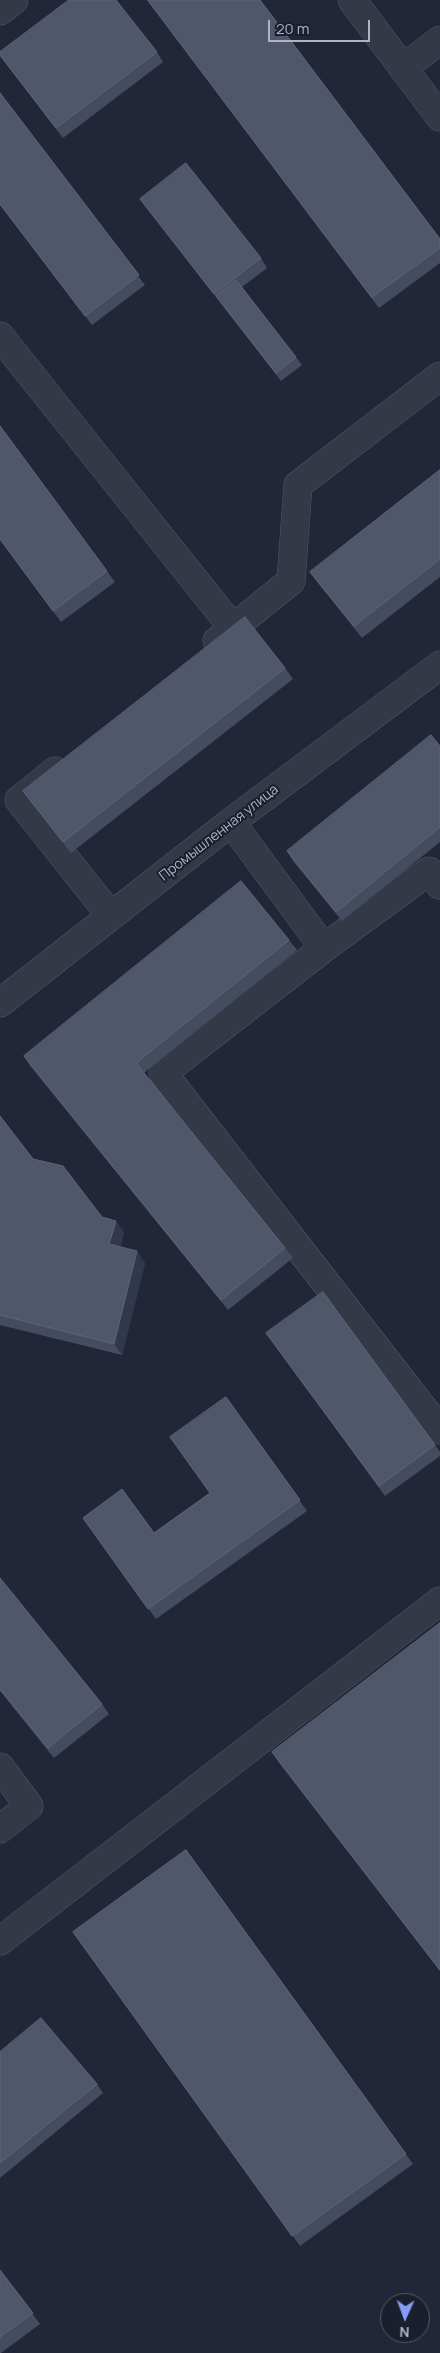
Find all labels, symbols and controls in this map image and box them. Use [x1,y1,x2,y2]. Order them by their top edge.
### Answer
scale bar [270,10,372,42]
text: 20 m [276,18,309,39]
street label: Промышленная улица [156,781,282,885]
north arrow [380,2293,430,2343]
text: N [399,2323,410,2342]

